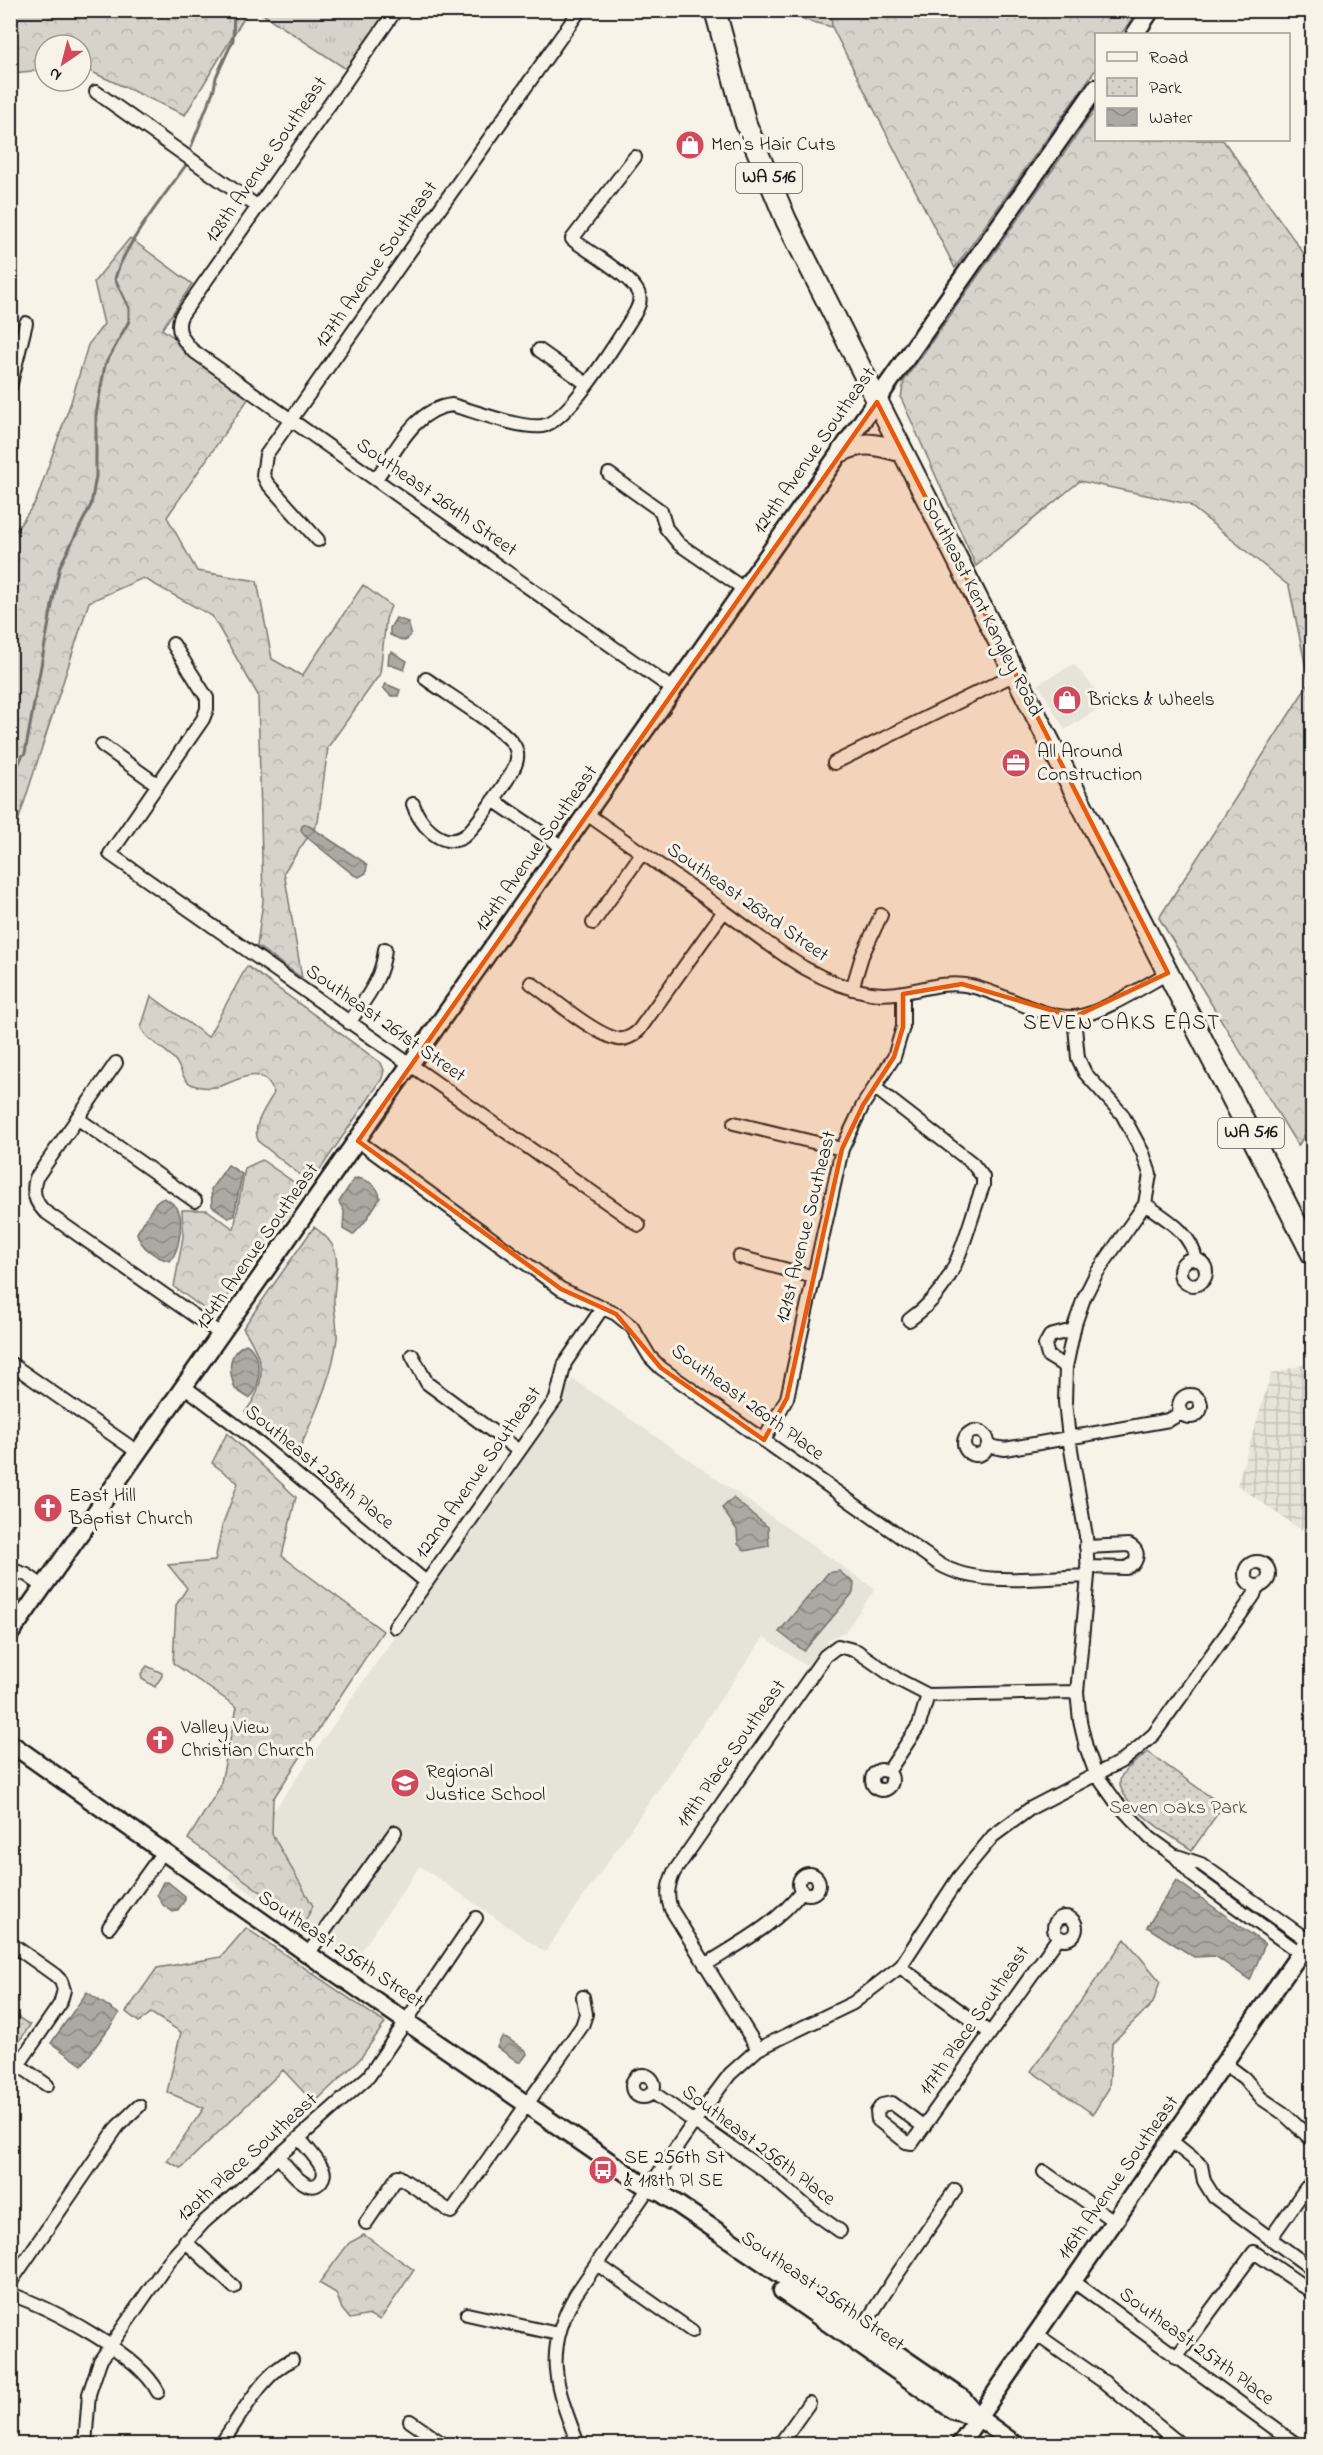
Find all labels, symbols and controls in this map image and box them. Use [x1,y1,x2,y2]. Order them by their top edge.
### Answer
north arrow [33,33,93,93]
legend [1095,33,1290,141]
text: Road [1149,46,1188,72]
text: N [44,61,67,87]
street label: 128th Avenue Southeast [199,71,336,249]
text: Park [1149,76,1182,102]
text: Water [1149,106,1193,132]
shop icon: Men's Hair Cuts [674,129,706,161]
place label: Men's Hair Cuts [711,131,836,160]
road number: WA 516 [736,163,802,193]
street label: 127th Avenue Southeast [308,175,446,354]
street label: 124th Avenue Southeast [746,361,884,540]
street label: Southeast 264th Street [349,431,523,565]
street label: Southeast Kent Kangley Road [912,492,1049,722]
shop icon: Bricks & Wheels [1051,684,1083,716]
place label: Bricks & Wheels [1087,686,1215,715]
place label: All Around Construction [1037,738,1142,790]
office icon: All Around Construction [1000,747,1032,779]
street label: 124th Avenue Southeast [468,759,606,938]
street label: Southeast 263rd Street [660,836,834,970]
street label: Southeast 261st Street [299,958,471,1090]
district label: SEVEN OAKS EAST [1023,1009,1221,1039]
road number: WA 516 [1218,1118,1284,1148]
street label: 121st Avenue Southeast [769,1128,845,1326]
street label: 124th Avenue Southeast [189,1157,327,1336]
street label: Southeast 260th Place [664,1337,830,1469]
street label: 122nd Avenue Southeast [408,1381,550,1565]
street label: Southeast 258th Place [238,1399,400,1537]
place label: East Hill Baptist Church [68,1482,193,1534]
church icon: East Hill Baptist Church [32,1492,64,1524]
street label: 119th Place Southeast [670,1674,794,1834]
place label: Valley View Christian Church [180,1714,314,1766]
church icon: Valley View Christian Church [144,1724,176,1756]
place label: Regional Justice School [426,1758,545,1810]
school or university icon: Regional Justice School [389,1767,421,1799]
park label: Seven Oaks Park [1109,1794,1247,1823]
street label: Southeast 256th Street [251,1884,429,2016]
street label: 117th Place Southeast [912,1940,1038,2102]
street label: Southeast 256th Place [675,2078,841,2214]
street label: 120th Place Southeast [171,2086,325,2229]
street label: 116th Avenue Southeast [1051,2090,1187,2266]
place label: SE 256th St & 118th Pl SE [624,2144,725,2196]
bus stop icon: SE 256th St & 118th Pl SE [587,2154,619,2186]
street label: Southeast 256th Street [734,2224,910,2360]
street label: Southeast 257th Place [1112,2281,1280,2413]

